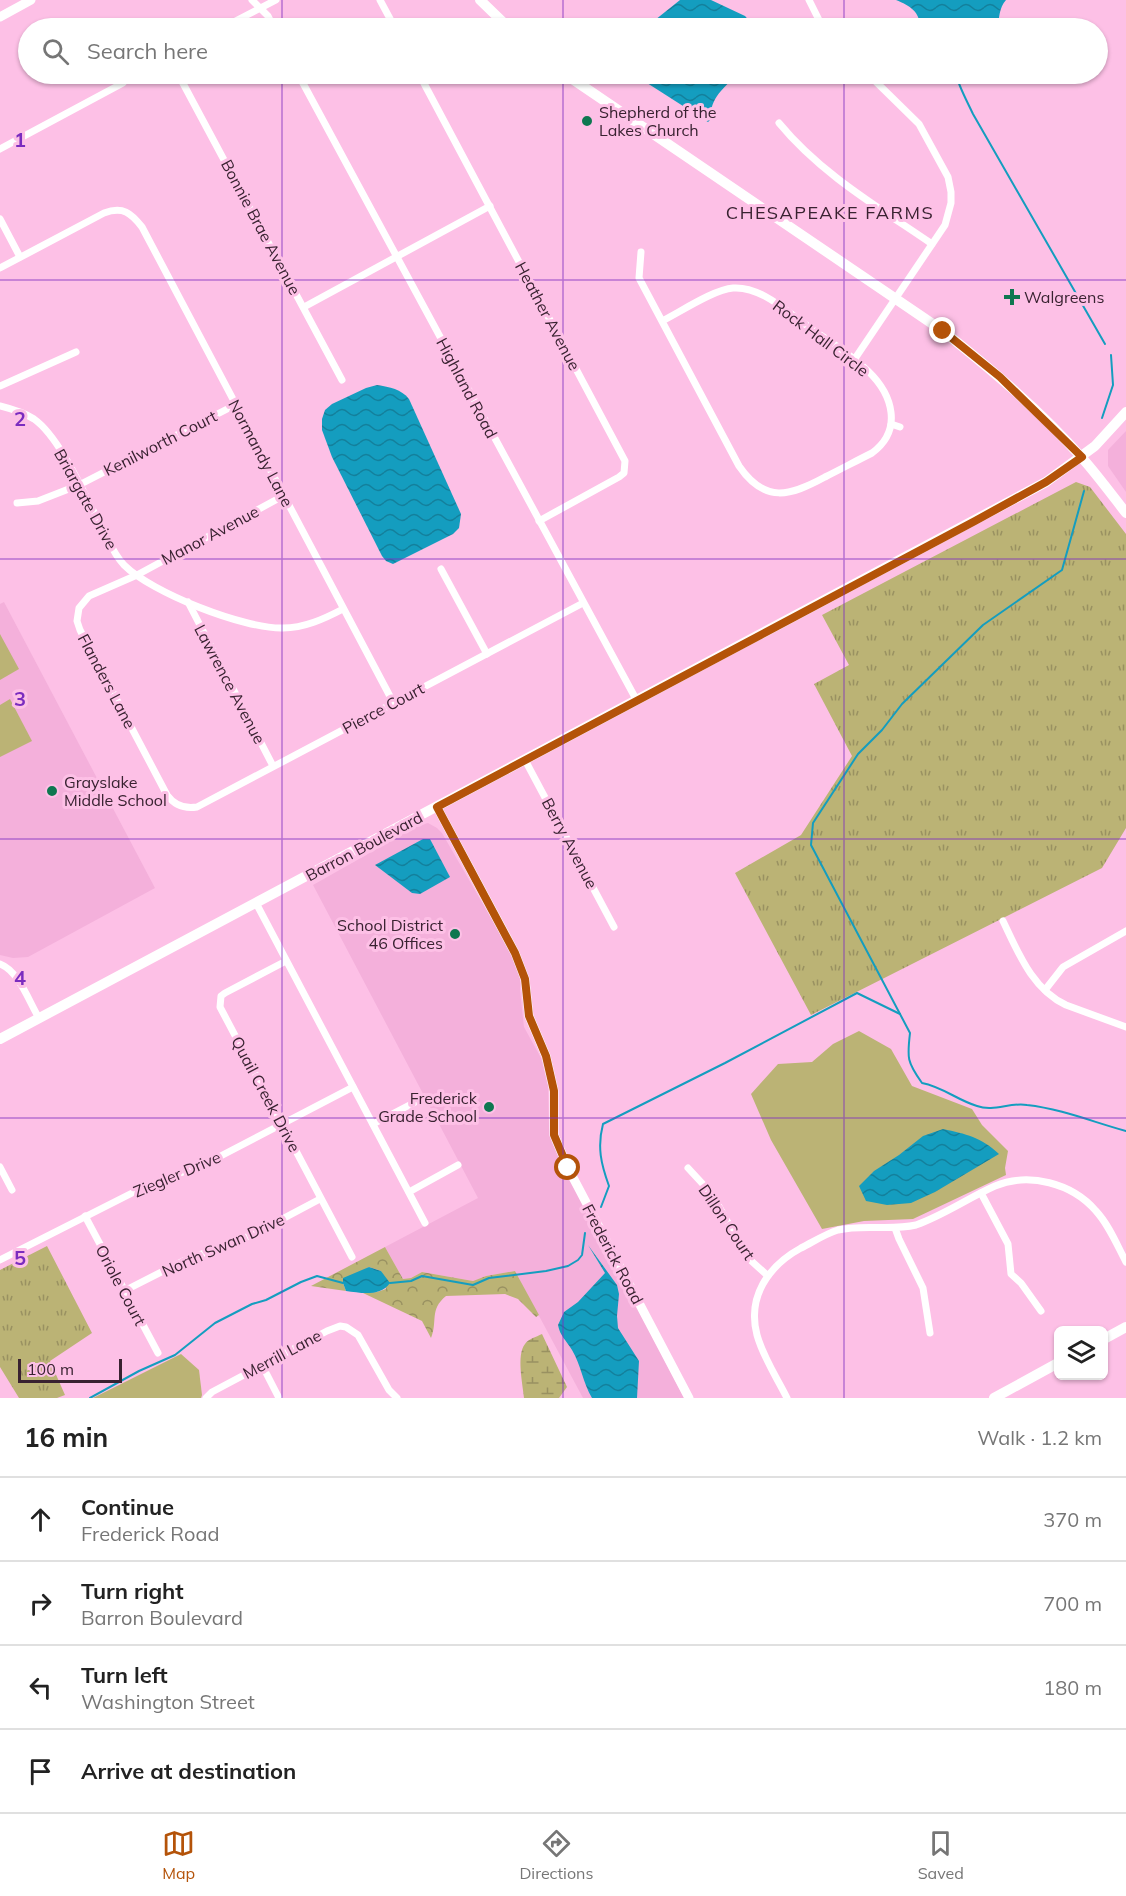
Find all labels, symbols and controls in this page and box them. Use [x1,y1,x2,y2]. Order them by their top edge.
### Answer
search box [18,18,1108,84]
icon: search [39,35,72,68]
text: Search here [87,37,208,65]
place label: Shepherd of the Lakes Church [599,102,717,140]
marker: Shepherd of the Lakes Church [580,114,594,128]
text: 1 [14,127,26,152]
street label: Bonnie Brae Avenue [217,156,305,298]
district label: CHESAPEAKE FARMS [726,201,934,224]
street label: Heather Avenue [511,258,585,374]
place label: Walgreens [1024,287,1104,307]
marker: Walgreens [1005,290,1019,304]
street label: Rock Hall Circle [769,295,873,381]
route end [929,317,955,343]
street label: Highland Road [432,334,502,442]
street label: Normandy Lane [224,396,298,510]
text: 2 [14,406,26,431]
street label: Kenilworth Court [100,406,220,480]
street label: Briargate Drive [50,445,122,553]
street label: Manor Avenue [158,501,262,569]
street label: Lawrence Avenue [190,621,270,747]
street label: Flanders Lane [74,630,140,732]
street label: Pierce Court [339,678,428,738]
text: 3 [14,686,26,711]
place label: Grayslake Middle School [64,772,167,810]
marker: Grayslake Middle School [45,784,59,798]
street label: Berry Avenue [538,794,602,892]
street label: Barron Boulevard [302,807,426,885]
place label: School District 46 Offices [337,915,443,953]
marker: School District 46 Offices [448,927,462,941]
text: 4 [14,965,26,990]
street label: Quail Creek Drive [227,1033,305,1155]
place label: Frederick Grade School [378,1088,478,1126]
marker: Frederick Grade School [482,1100,496,1114]
street label: Ziegler Drive [130,1147,224,1201]
route start [554,1154,580,1180]
street label: Dillon Court [694,1180,760,1264]
street label: Frederick Road [578,1200,648,1308]
street label: North Swan Drive [159,1209,287,1281]
street label: Oriole Court [91,1241,151,1329]
text: 5 [14,1245,26,1270]
street label: Merrill Lane [239,1325,325,1383]
map controls [1054,1326,1108,1380]
button: layers [1054,1326,1108,1380]
scale bar [18,1356,122,1384]
text: 100 m [27,1359,74,1379]
text: 16 min [24,1421,108,1454]
text: Walk · 1.2 km [977,1425,1102,1450]
text: Continue [81,1493,174,1521]
icon: ahead [24,1503,57,1536]
text: 370 m [1043,1507,1102,1532]
text: Frederick Road [81,1521,219,1546]
text: Turn right [81,1577,184,1605]
icon: right [24,1587,57,1620]
text: 700 m [1043,1591,1102,1616]
text: Barron Boulevard [81,1605,243,1630]
text: Turn left [81,1661,168,1689]
icon: left [24,1671,57,1704]
text: 180 m [1043,1675,1102,1700]
text: Washington Street [81,1689,255,1714]
icon: arrive [24,1755,57,1788]
text: Arrive at destination [81,1757,296,1785]
tab: Map [162,1827,195,1883]
tab: Directions [519,1827,593,1883]
tab: Saved [918,1827,964,1883]

